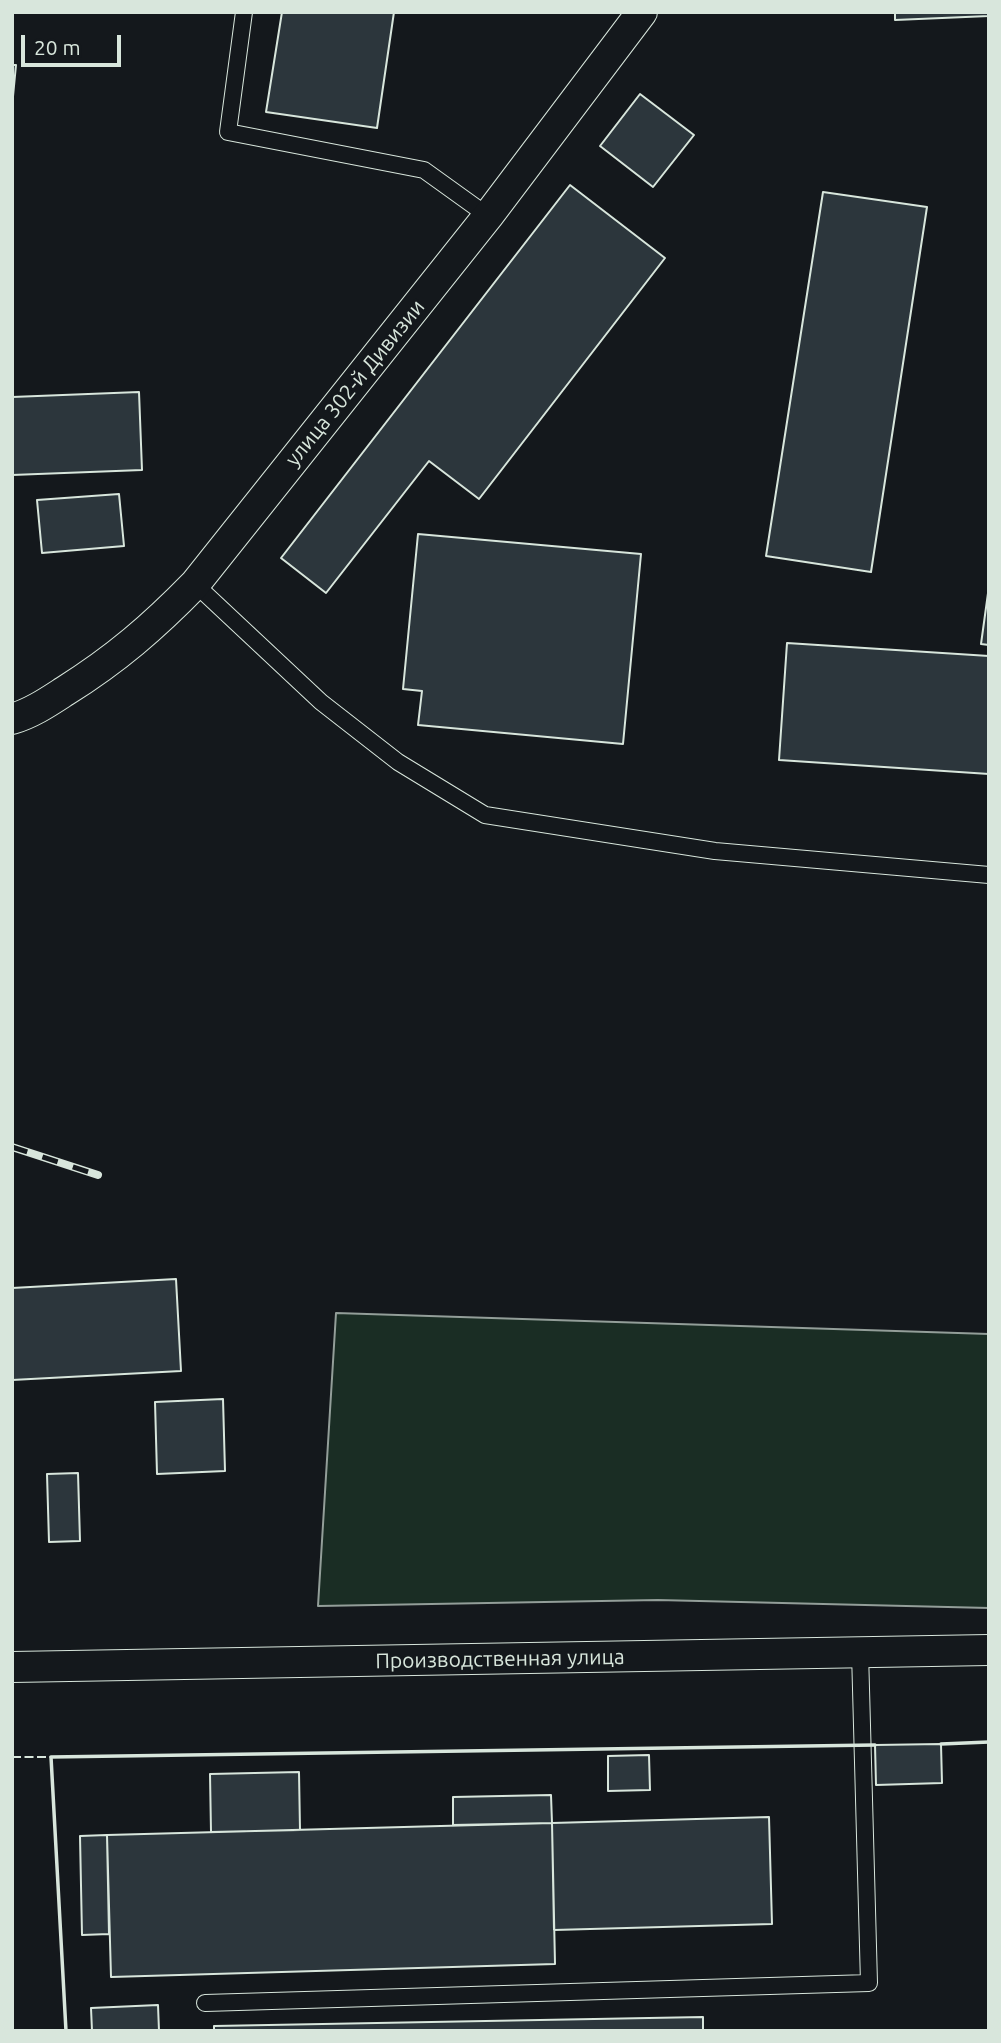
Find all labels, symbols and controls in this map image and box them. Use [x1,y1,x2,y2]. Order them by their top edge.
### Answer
scale bar [24,21,124,65]
text: 20 m [34,35,81,59]
street label: улица 302-й Дивизии [280,295,430,471]
street label: Производственная улица [375,1644,625,1674]

